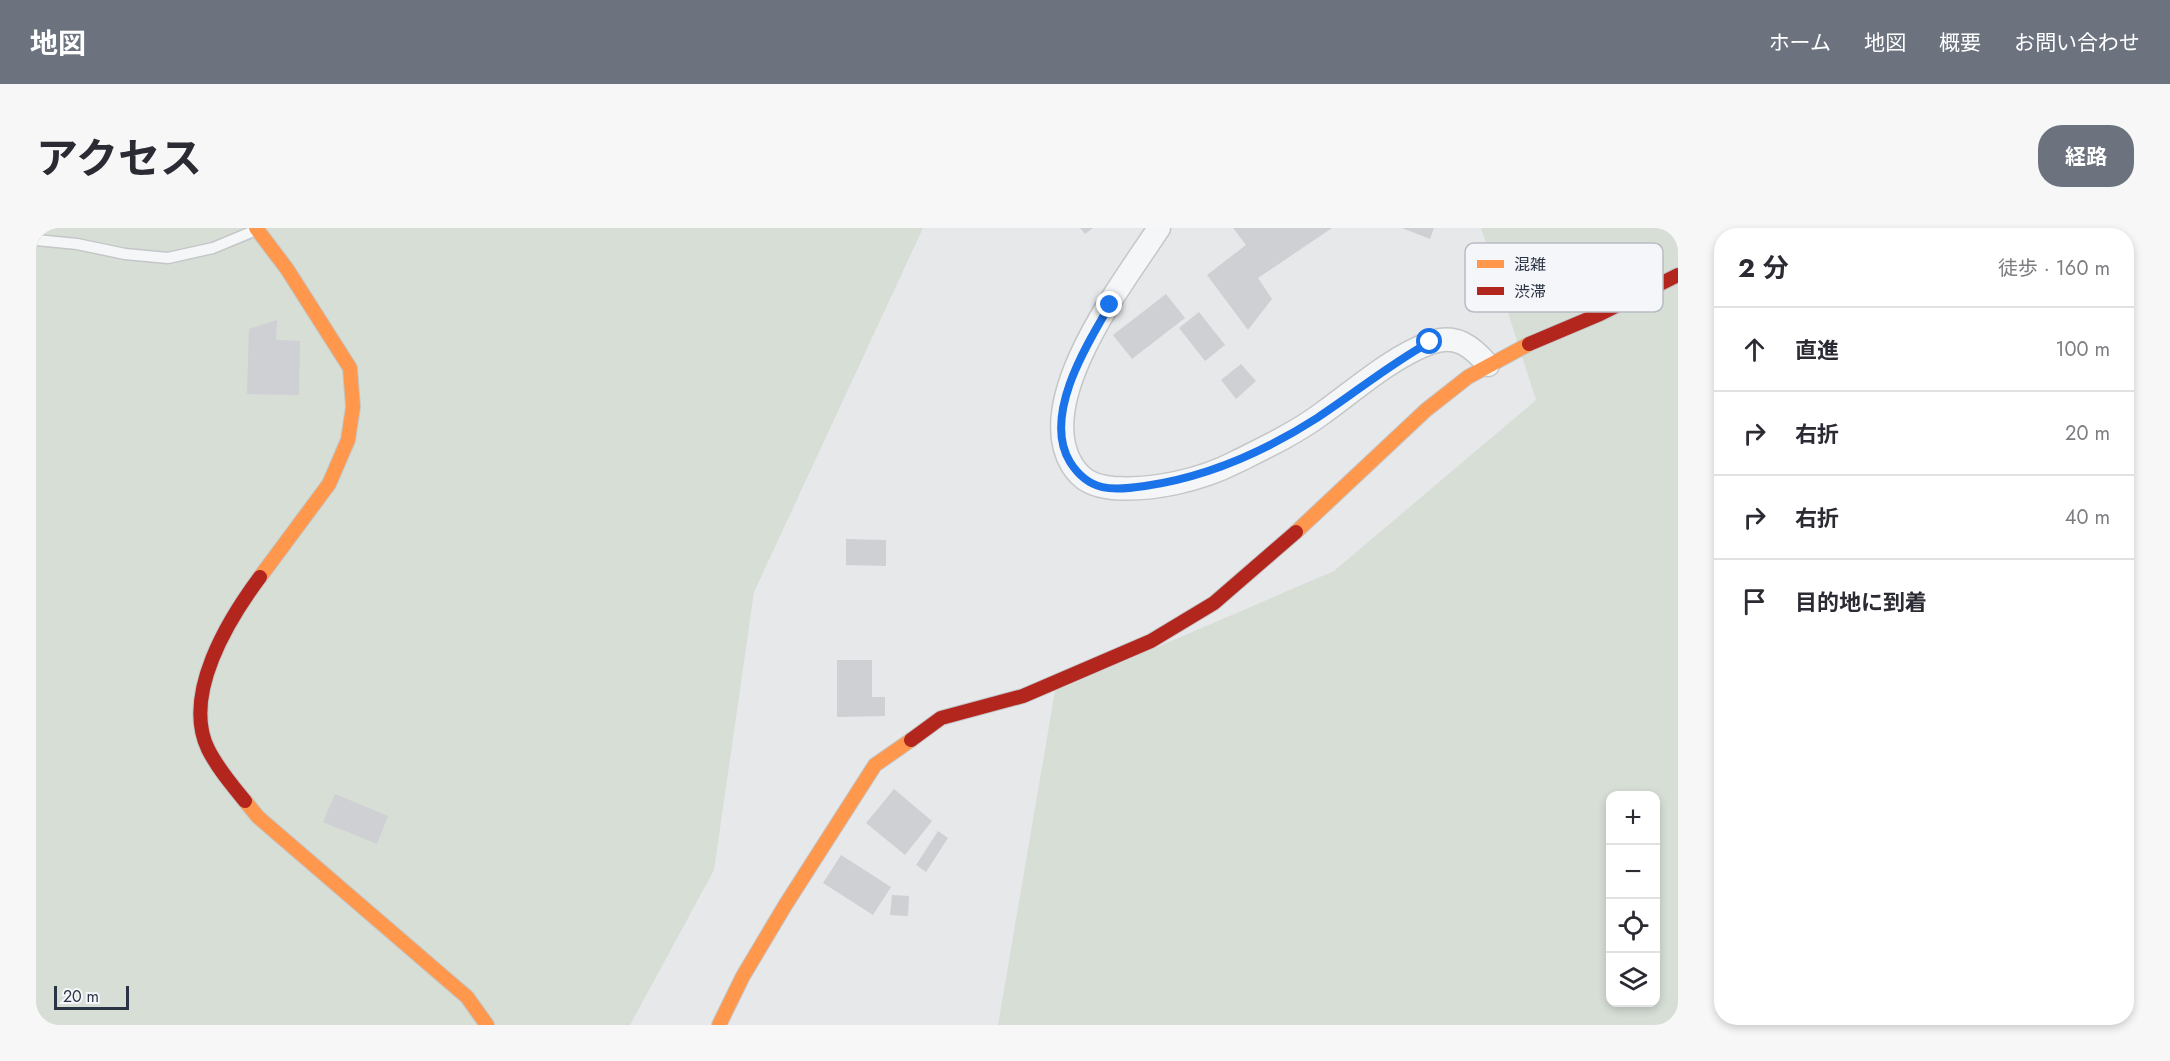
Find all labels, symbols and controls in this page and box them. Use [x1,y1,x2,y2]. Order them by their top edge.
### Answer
text: 地図 [30,23,86,64]
text: ホーム [1769,28,1831,58]
text: 地図 [1864,28,1906,58]
text: 概要 [1939,28,1981,58]
text: お問い合わせ [2014,28,2140,58]
button: 経路 [2038,125,2134,187]
text: アクセス [36,128,202,189]
legend [1465,243,1663,312]
text: 2 分 [1738,249,1789,287]
text: 混雑 [1514,253,1546,276]
text: 徒歩 · 160 m [1998,254,2110,283]
text: 渋滞 [1514,280,1546,303]
route end [1096,291,1122,317]
route start [1416,328,1442,354]
icon: ahead [1738,333,1771,366]
text: 直進 [1795,334,1839,366]
text: 100 m [2055,335,2110,364]
icon: right [1738,417,1771,450]
text: 右折 [1795,418,1839,450]
text: 20 m [2065,419,2110,448]
icon: right [1738,501,1771,534]
text: 右折 [1795,502,1839,534]
text: 40 m [2065,503,2110,532]
icon: arrive [1738,585,1771,618]
text: 目的地に到着 [1795,586,1927,618]
map controls [1606,791,1660,1007]
button: + [1606,791,1660,845]
button: − [1606,845,1660,899]
button: locate [1606,899,1660,953]
button: layers [1606,953,1660,1007]
scale bar [54,983,129,1010]
text: 20 m [63,985,99,1008]

